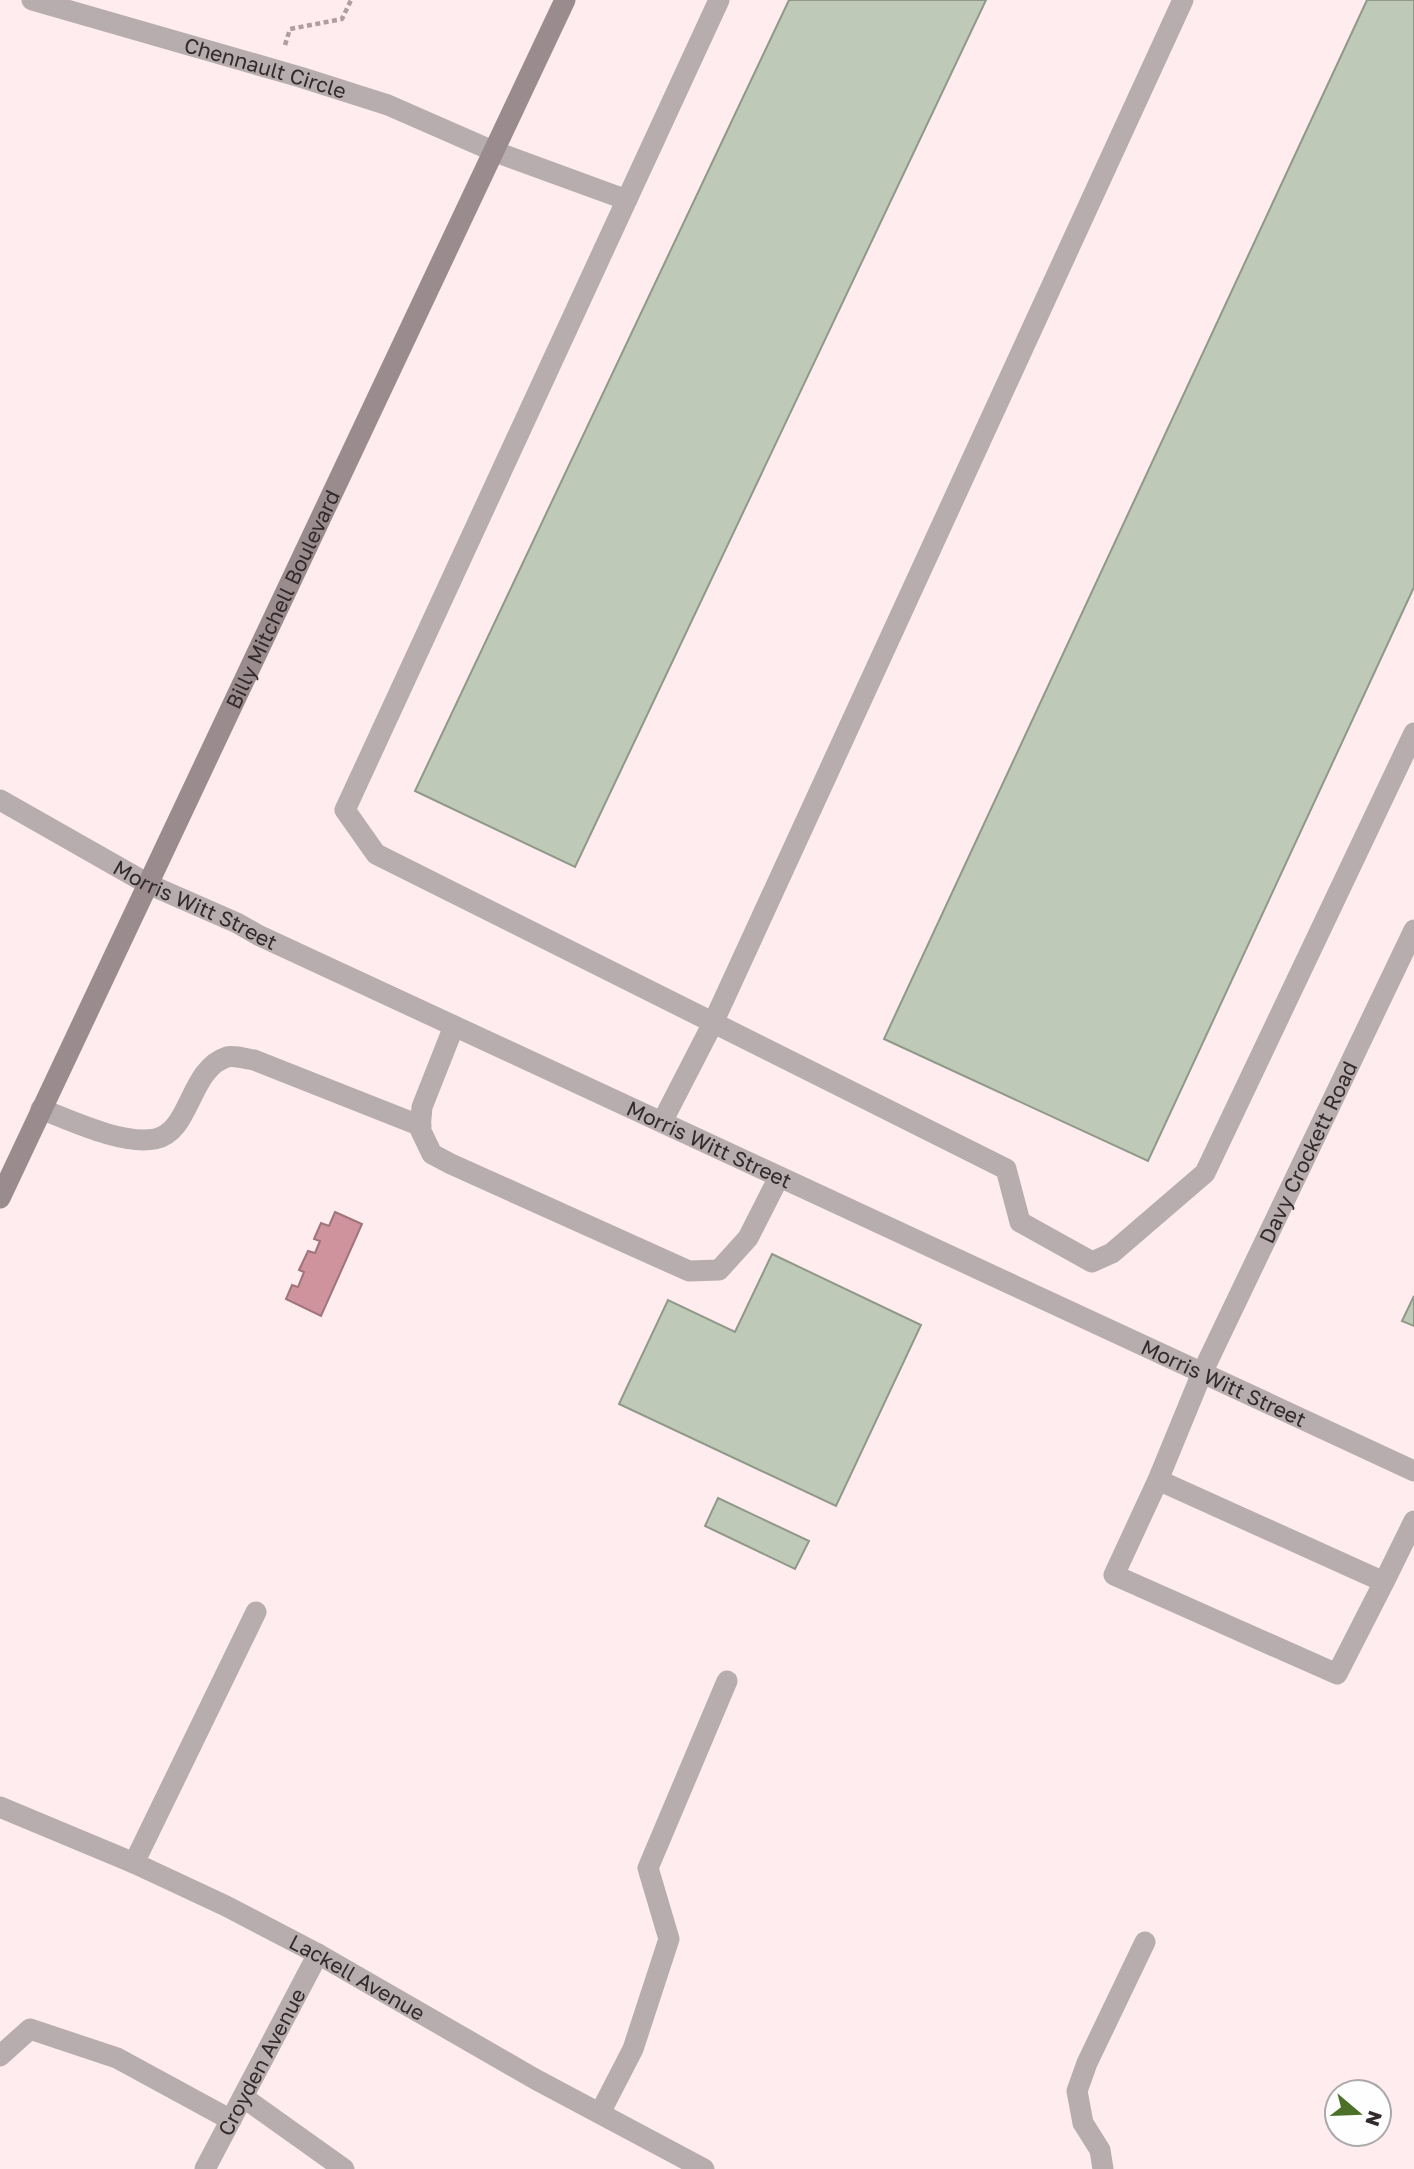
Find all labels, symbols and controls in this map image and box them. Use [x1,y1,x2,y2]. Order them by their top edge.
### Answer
street label: Chennault Circle [181,31,350,104]
street label: Billy Mitchell Boulevard [220,486,345,713]
street label: Morris Witt Street [109,854,282,955]
street label: Davy Crockett Road [1253,1057,1362,1247]
street label: Morris Witt Street [623,1095,796,1194]
street label: Morris Witt Street [1137,1333,1310,1432]
street label: Lackell Avenue [285,1928,430,2026]
street label: Croyden Avenue [212,1984,311,2140]
north arrow [1323,2078,1393,2148]
text: N [1361,2108,1388,2129]

